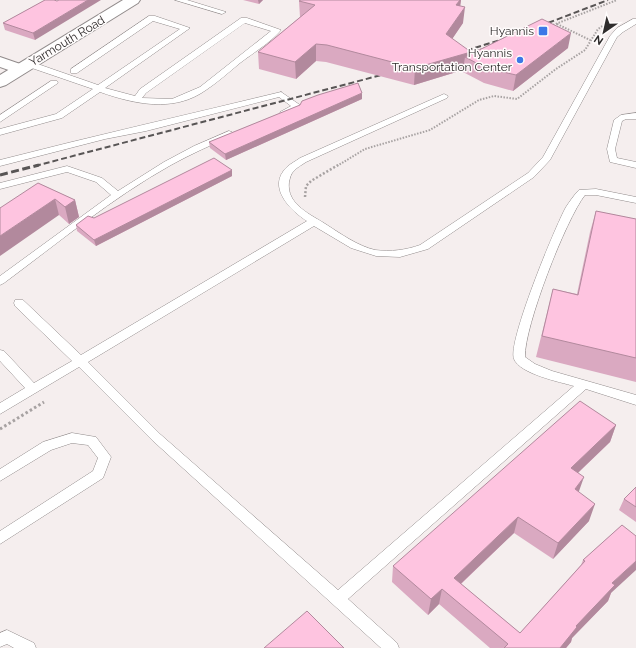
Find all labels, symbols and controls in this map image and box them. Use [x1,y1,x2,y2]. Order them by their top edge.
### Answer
north arrow [584,12,624,52]
street label: Yarmouth Road [27,13,107,69]
place label: Hyannis [490,24,534,38]
marker: Hyannis [537,25,549,37]
text: N [592,32,606,48]
place label: Hyannis Transportation Center [392,46,513,74]
marker: Hyannis Transportation Center [515,55,525,65]

